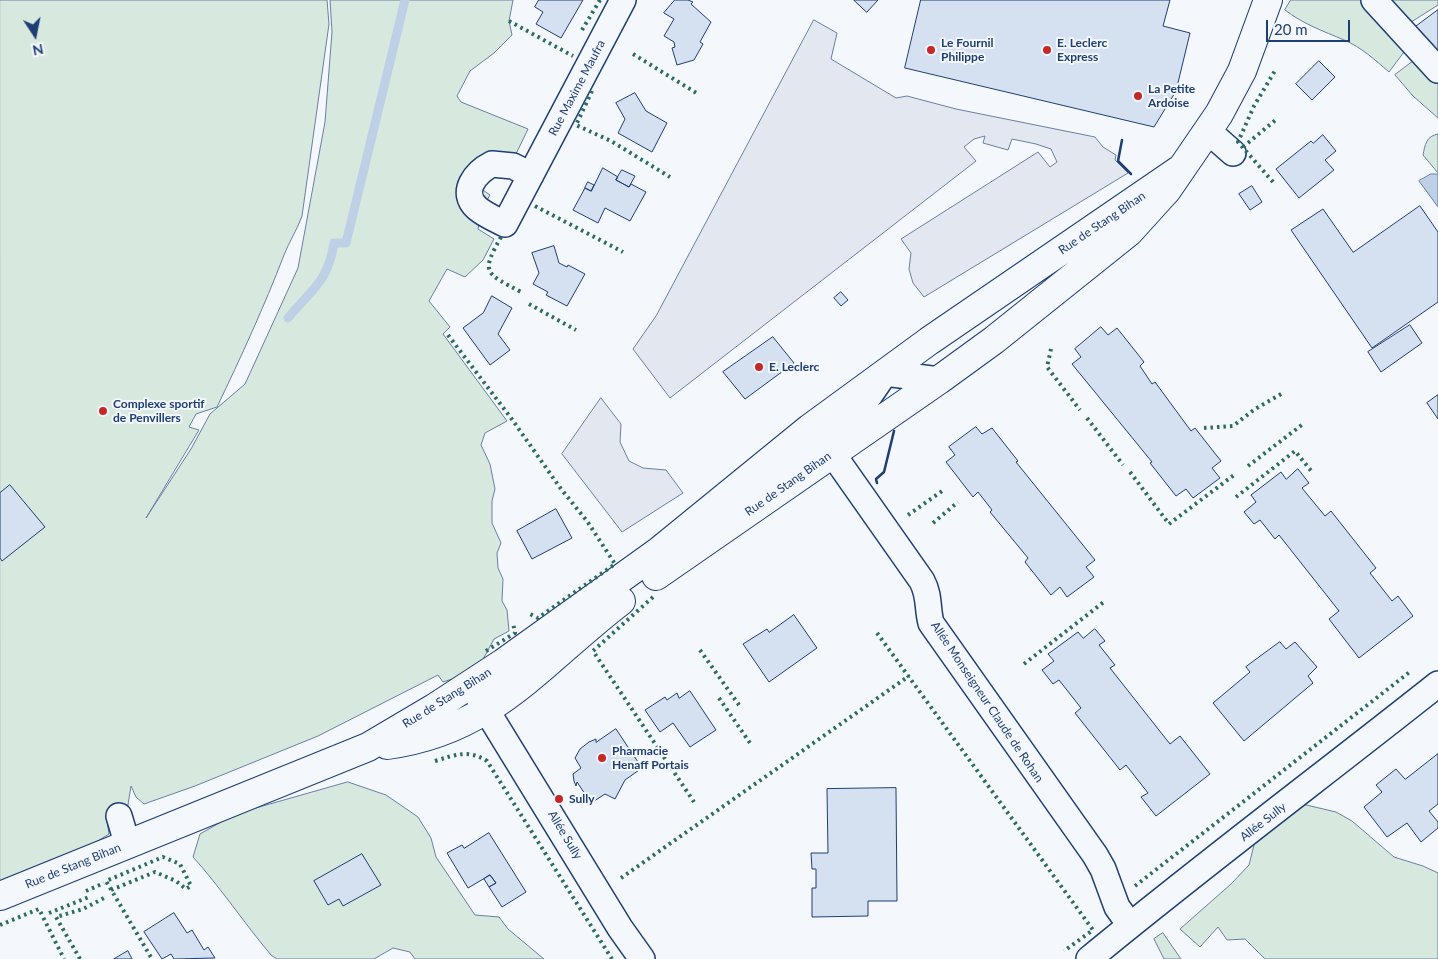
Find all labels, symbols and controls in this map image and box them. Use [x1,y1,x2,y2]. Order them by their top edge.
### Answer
north arrow [10,10,60,60]
scale bar [1268,10,1352,42]
text: 20 m [1274,20,1308,38]
place label: Le Fournil Philippe [941,36,993,64]
place label: E. Leclerc Express [1057,36,1107,64]
street label: Rue Maxime Maufra [546,38,608,138]
text: N [31,41,45,60]
marker: Le Fournil Philippe [925,44,937,56]
marker: E. Leclerc Express [1041,44,1053,56]
place label: La Petite Ardoise [1148,82,1195,110]
marker: La Petite Ardoise [1132,90,1144,102]
street label: Rue de Stang Bihan [1056,189,1148,257]
place label: E. Leclerc [769,360,819,374]
marker: E. Leclerc [753,361,765,373]
place label: Complexe sportif de Penvillers [113,397,205,425]
marker: Complexe sportif de Penvillers [97,405,109,417]
street label: Rue de Stang Bihan [742,449,834,519]
street label: Allée Monseigneur Claude de Rohan [928,619,1046,785]
street label: Rue de Stang Bihan [400,665,494,731]
place label: Pharmacie Henaff Portais [612,744,689,772]
marker: Pharmacie Henaff Portais [596,752,608,764]
place label: Sully [569,792,595,806]
marker: Sully [553,793,565,805]
street label: Allée Sully [1237,800,1289,844]
street label: Allée Sully [545,808,585,862]
street label: Rue de Stang Bihan [23,840,123,892]

